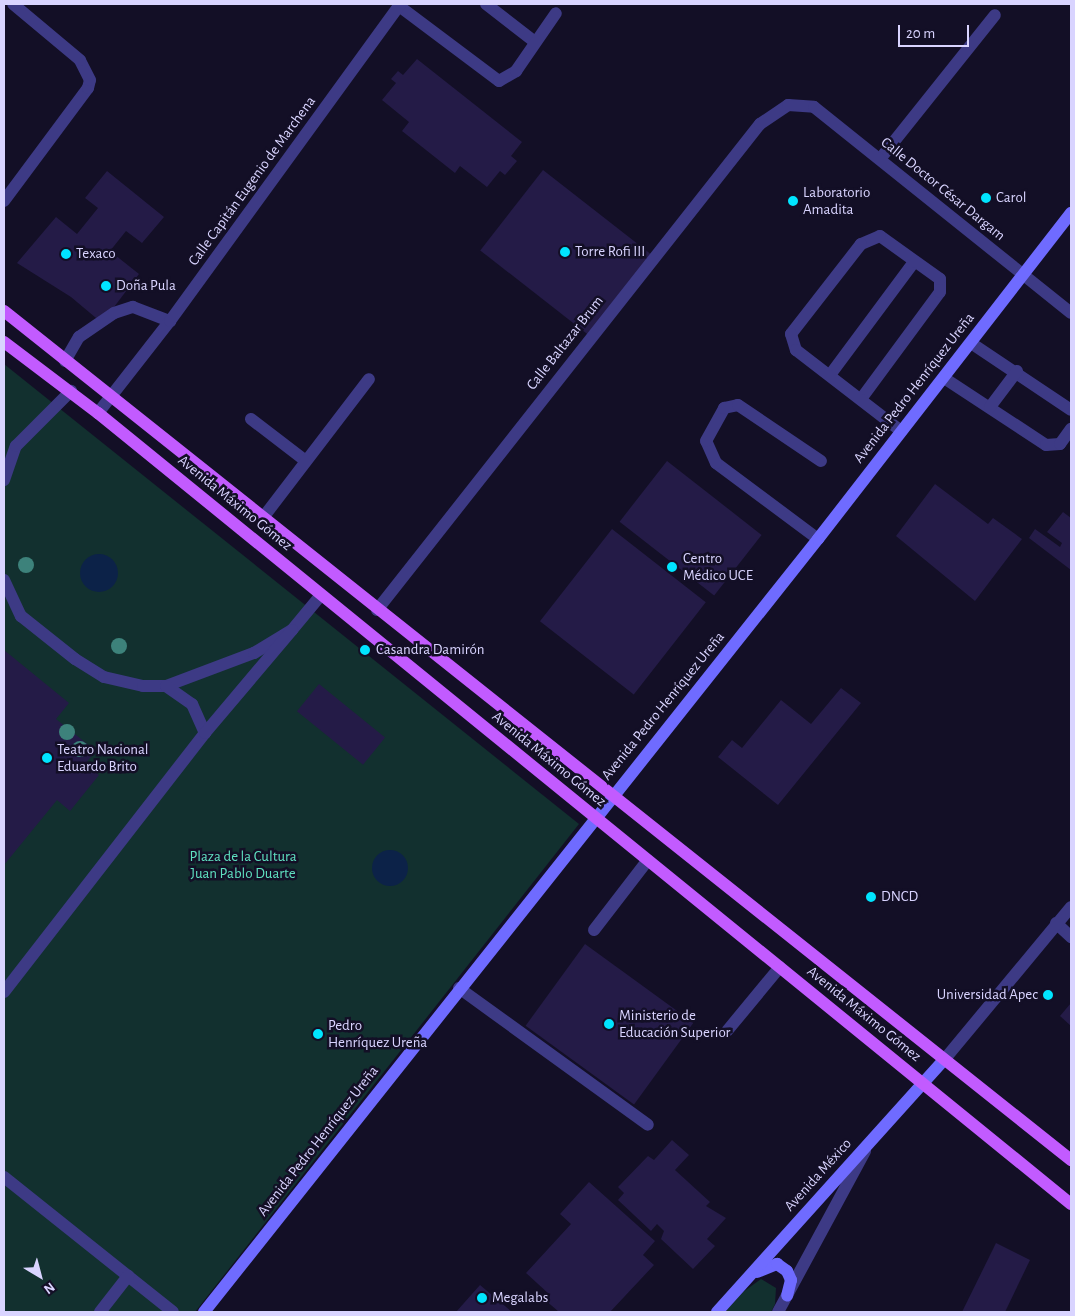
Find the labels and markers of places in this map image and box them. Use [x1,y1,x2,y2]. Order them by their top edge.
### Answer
place label: Laboratorio Amadita [803,183,870,218]
place label: Carol [996,189,1026,207]
marker: Carol [980,192,992,204]
marker: Laboratorio Amadita [787,195,799,207]
place label: Torre Rofi III [575,243,645,261]
place label: Texaco [76,245,116,263]
marker: Torre Rofi III [559,246,571,258]
marker: Texaco [60,248,72,260]
place label: Doña Pula [116,277,176,295]
marker: Doña Pula [100,280,112,292]
place label: Centro Médico UCE [683,549,753,584]
marker: Centro Médico UCE [665,560,679,574]
place label: Casandra Damirón [376,641,485,659]
marker: Casandra Damirón [358,643,372,657]
place label: Teatro Nacional Eduardo Brito [57,740,149,775]
marker: Teatro Nacional Eduardo Brito [41,752,53,764]
place label: DNCD [881,888,918,906]
marker: DNCD [865,891,877,903]
place label: Universidad Apec [937,986,1038,1004]
marker: Universidad Apec [1042,989,1054,1001]
place label: Ministerio de Educación Superior [619,1006,730,1041]
place label: Pedro Henríquez Ureña [328,1016,427,1051]
marker: Ministerio de Educación Superior [603,1018,615,1030]
marker: Pedro Henríquez Ureña [312,1028,324,1040]
place label: Megalabs [492,1289,548,1307]
marker: Megalabs [476,1292,488,1304]

